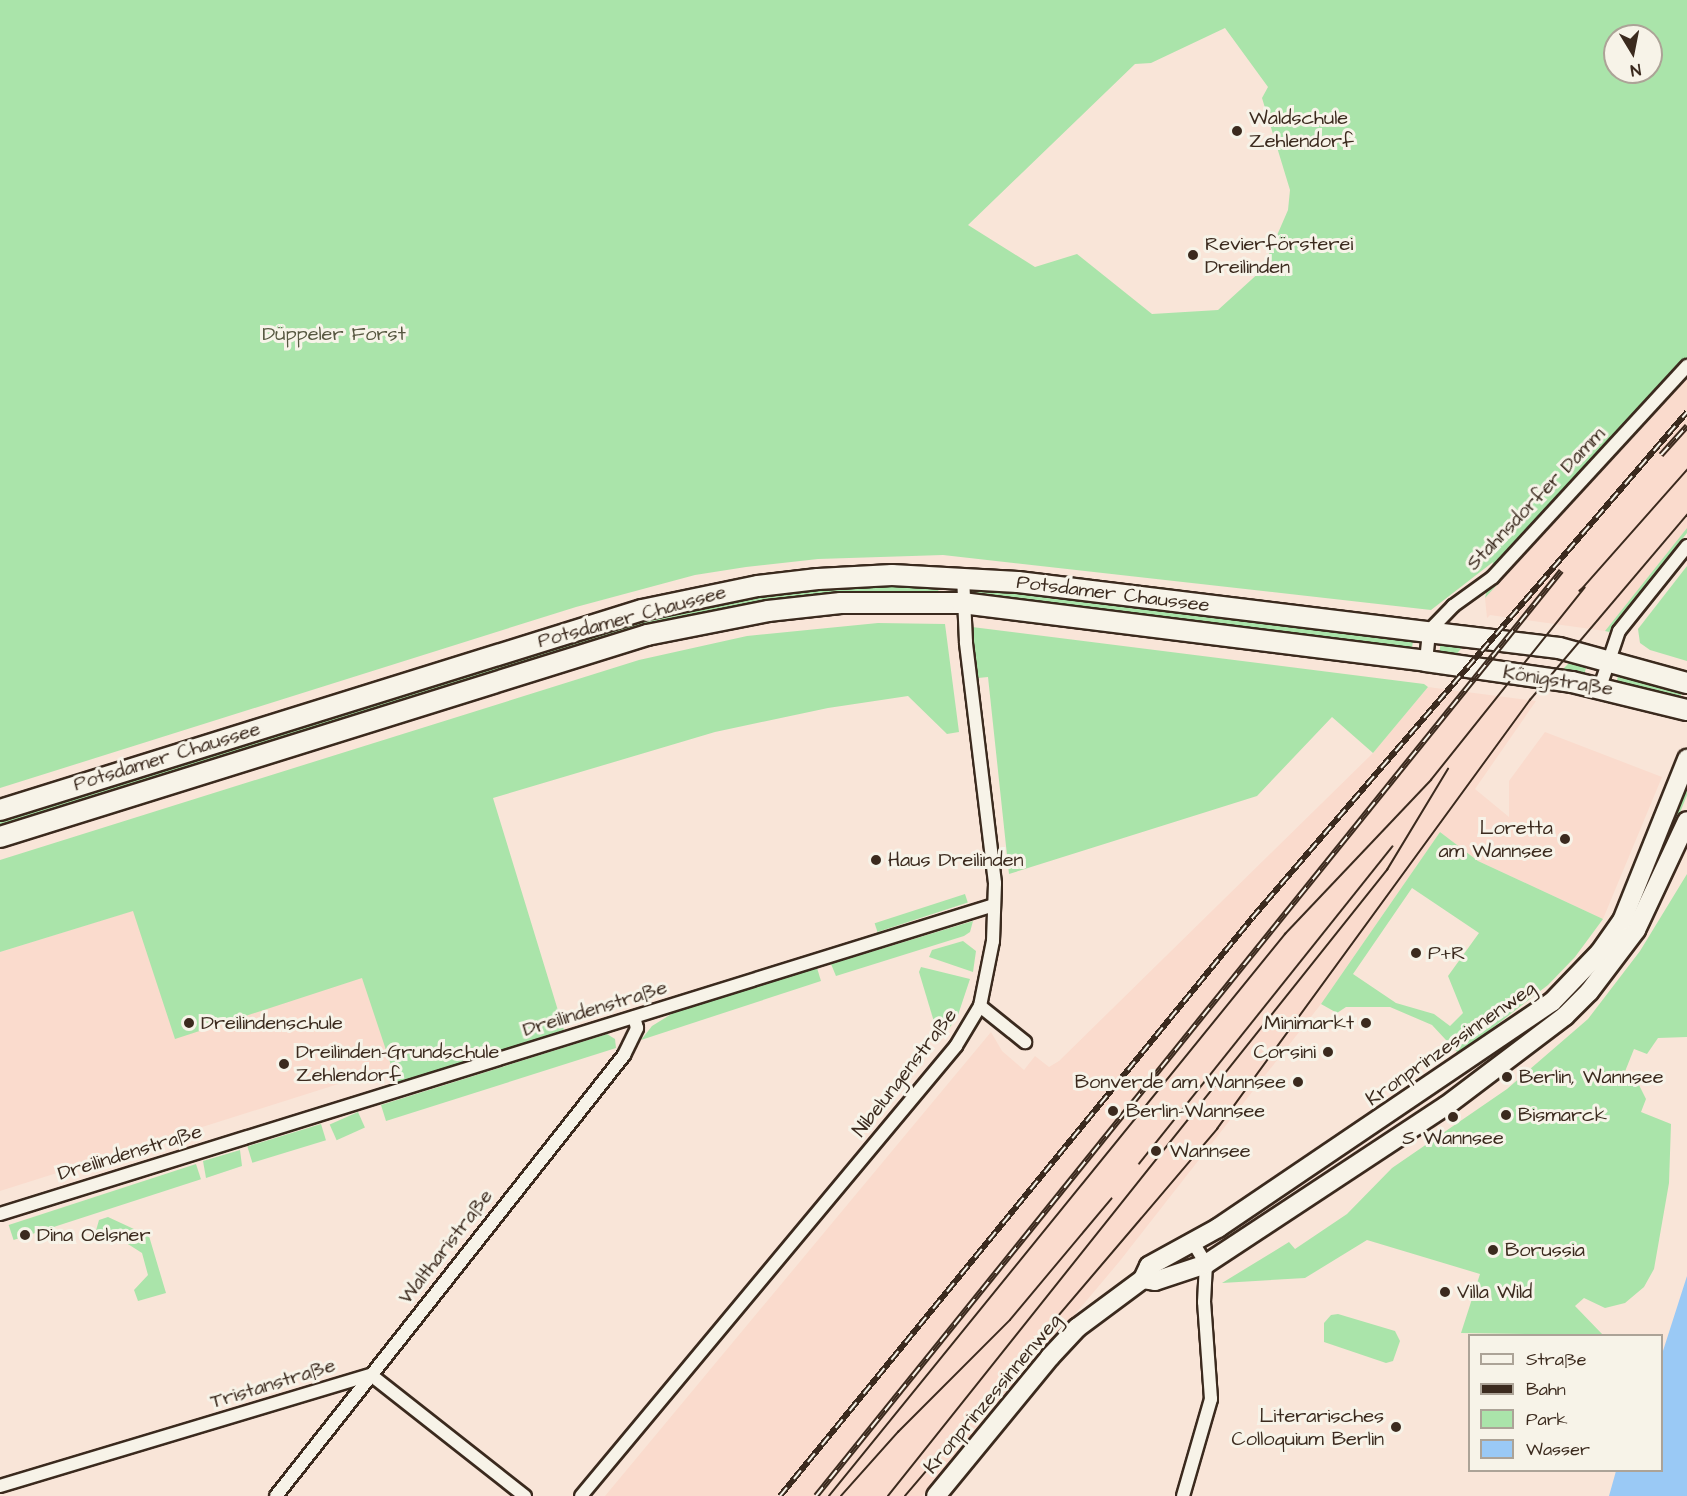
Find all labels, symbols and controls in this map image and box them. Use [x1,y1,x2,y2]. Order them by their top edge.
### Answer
north arrow [1603,24,1663,84]
text: N [1629,58,1643,81]
place label: Waldschule Zehlendorf [1249,107,1354,154]
marker: Waldschule Zehlendorf [1230,124,1244,138]
place label: Revierförsterei Dreilinden [1205,232,1353,279]
marker: Revierförsterei Dreilinden [1186,248,1200,262]
park label: Düppeler Forst [262,322,406,346]
street label: Stahnsdorfer Damm [1462,422,1610,576]
street label: Potsdamer Chaussee [1015,570,1211,618]
street label: Potsdamer Chaussee [535,580,729,654]
street label: Königstraße [1501,660,1615,702]
street label: Potsdamer Chaussee [71,717,263,797]
place label: Loretta am Wannsee [1439,816,1553,863]
marker: Loretta am Wannsee [1558,832,1572,846]
place label: Haus Dreilinden [888,848,1024,872]
marker: Haus Dreilinden [869,853,883,867]
place label: P+R [1428,941,1466,965]
marker: P+R [1409,946,1423,960]
street label: Dreilindenstraße [520,976,670,1042]
street label: Kronprinzessinnenweg [1362,976,1540,1112]
street label: Nibelungenstraße [847,1004,963,1142]
place label: Dreilindenschule [201,1011,343,1035]
place label: Minimarkt [1264,1011,1354,1035]
marker: Dreilindenschule [182,1016,196,1030]
marker: Minimarkt [1359,1016,1373,1030]
place label: Dreilinden-Grundschule Zehlendorf [296,1040,499,1087]
place label: Corsini [1253,1040,1316,1064]
marker: Corsini [1321,1045,1335,1059]
marker: Dreilinden-Grundschule Zehlendorf [277,1057,291,1071]
place label: Berlin, Wannsee [1519,1065,1663,1089]
place label: Bonverde am Wannsee [1075,1070,1286,1094]
marker: Berlin, Wannsee [1500,1070,1514,1084]
marker: Bonverde am Wannsee [1291,1075,1305,1089]
place label: Berlin-Wannsee [1126,1099,1265,1123]
marker: Berlin-Wannsee [1104,1102,1122,1120]
place label: Bismarck [1518,1103,1607,1127]
marker: Bismarck [1499,1108,1513,1122]
marker: S Wannsee [1446,1110,1460,1124]
street label: Dreilindenstraße [55,1120,205,1186]
place label: S Wannsee [1402,1126,1504,1150]
place label: Wannsee [1170,1139,1251,1163]
marker: Wannsee [1147,1142,1165,1160]
street label: Waltharistraße [394,1185,498,1309]
place label: Dina Oelsner [37,1223,150,1247]
marker: Dina Oelsner [18,1228,32,1242]
place label: Borussia [1505,1238,1585,1262]
marker: Borussia [1486,1243,1500,1257]
place label: Villa Wild [1457,1280,1532,1304]
marker: Villa Wild [1438,1285,1452,1299]
street label: Kronprinzessinnenweg [919,1309,1067,1479]
legend [1468,1334,1663,1472]
text: Straße [1526,1347,1586,1372]
street label: Tristanstraße [208,1354,338,1414]
text: Bahn [1526,1377,1566,1402]
place label: Literarisches Colloquium Berlin [1232,1404,1384,1451]
text: Park [1526,1407,1568,1432]
marker: Literarisches Colloquium Berlin [1389,1420,1403,1434]
text: Wasser [1526,1437,1590,1462]

